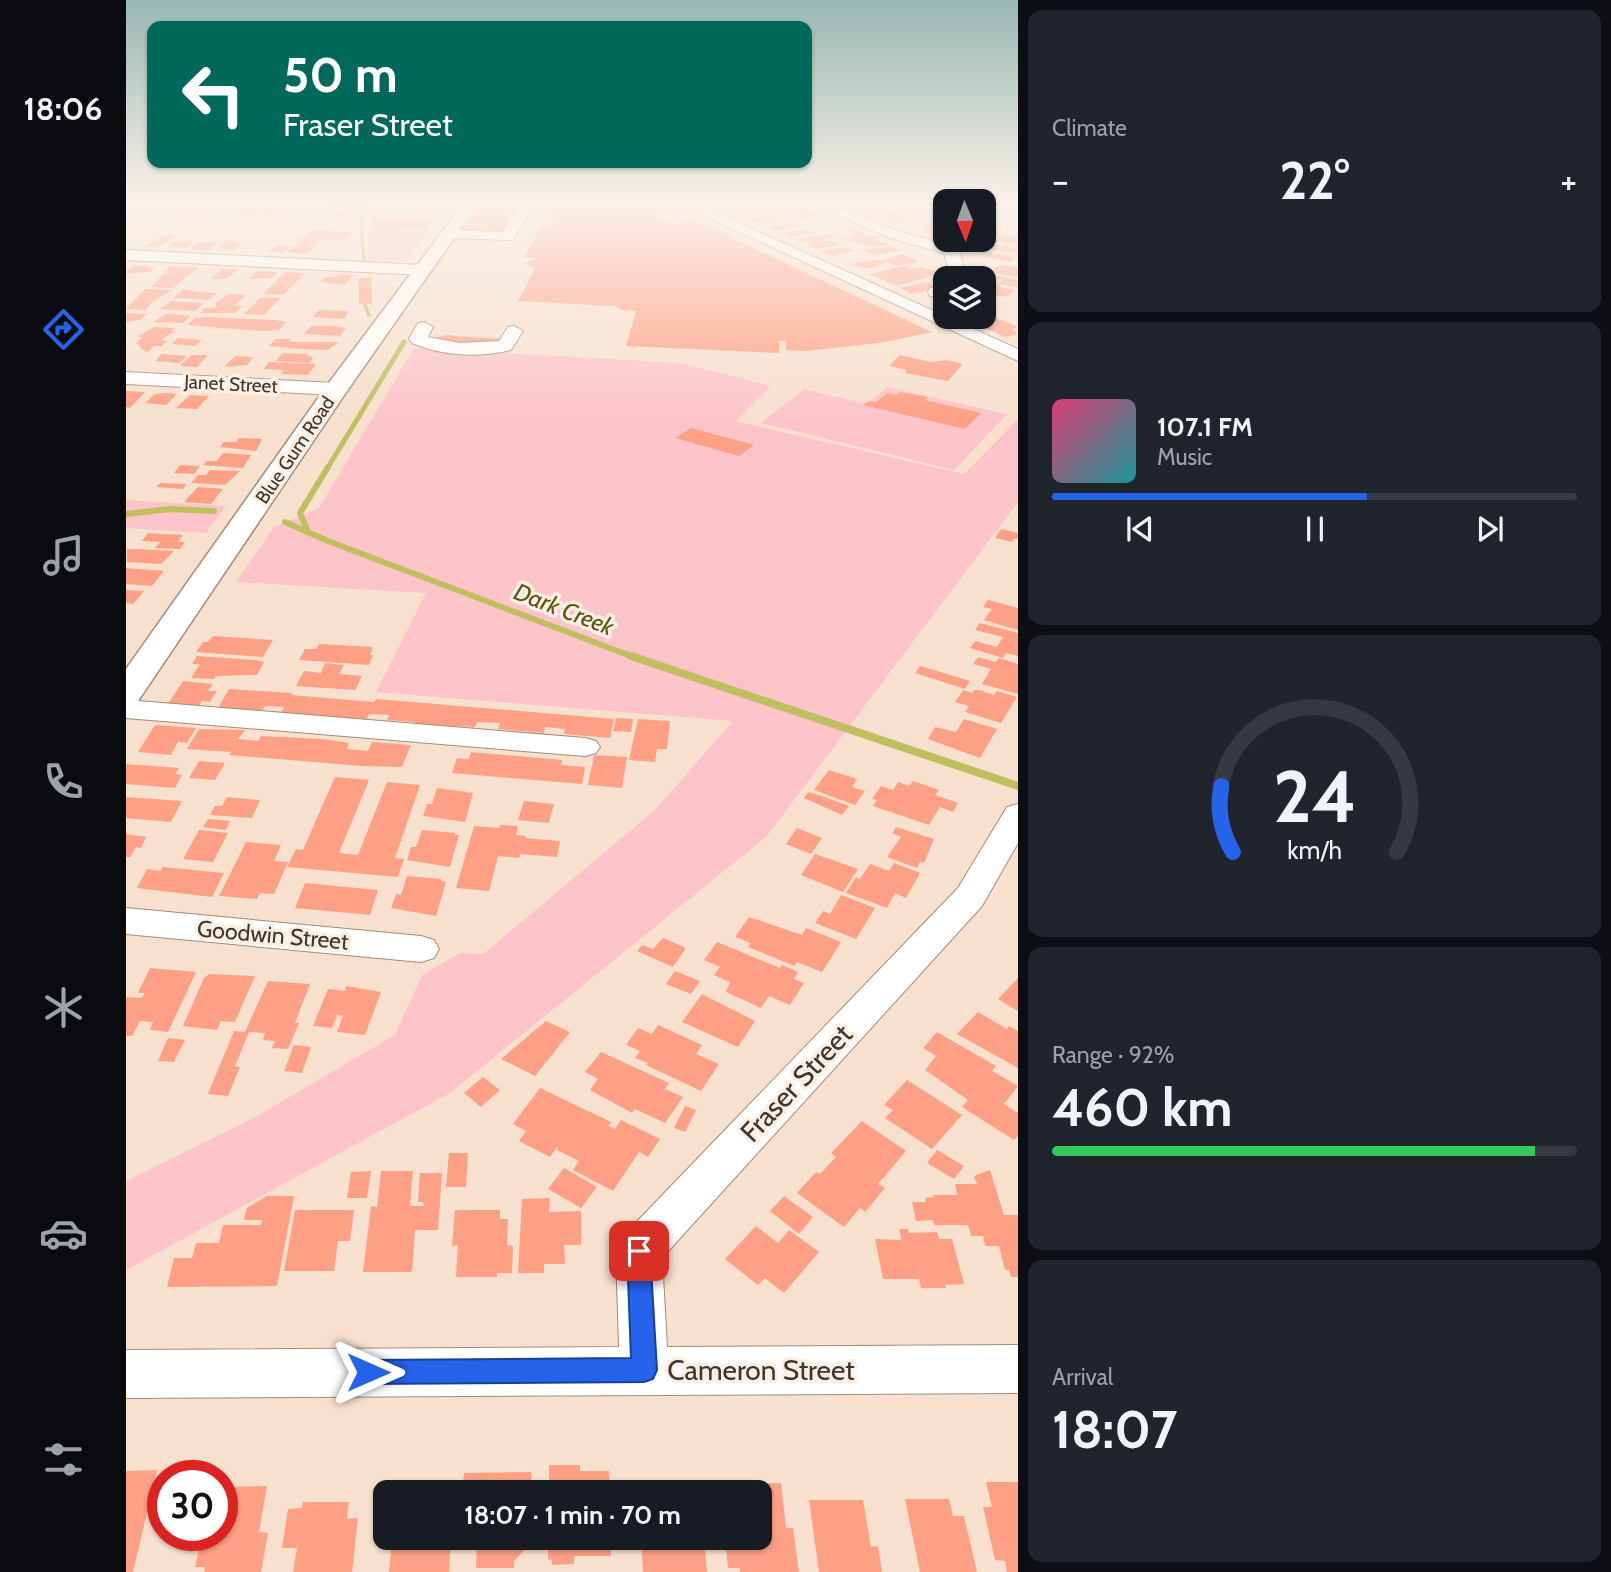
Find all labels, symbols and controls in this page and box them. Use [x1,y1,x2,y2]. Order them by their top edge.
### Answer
text: 50 m [283,45,398,104]
icon: left [168,49,259,140]
text: 18:06 [24,89,102,128]
text: Fraser Street [283,105,453,144]
text: Climate [1052,114,1127,142]
text: 22° [1279,149,1350,212]
text: − [1052,157,1069,204]
text: + [1560,157,1577,204]
north arrow [933,189,996,252]
map controls [933,189,996,329]
button: layers [933,266,996,329]
icon: directions [39,305,88,354]
street label: Janet Street [183,370,279,398]
street label: Blue Gum Road [251,392,339,508]
text: 107.1 FM [1157,411,1253,443]
text: Music [1157,443,1212,471]
icon: previous [1121,510,1159,548]
icon: pause [1296,510,1334,548]
icon: next [1471,510,1509,548]
icon: music [39,531,88,580]
water label: Dark Creek [510,577,619,642]
text: 24 [1273,752,1356,840]
icon: phone [39,757,88,806]
text: km/h [1287,835,1342,865]
street label: Goodwin Street [196,914,350,956]
icon: climate [39,983,88,1032]
street label: Fraser Street [733,1017,859,1149]
text: Range · 92% [1052,1041,1175,1069]
text: 460 km [1052,1076,1232,1139]
icon: car [39,1209,88,1258]
pin [609,1221,669,1281]
icon: arrive [620,1232,658,1270]
position arrow [331,1335,405,1409]
street label: Cameron Street [667,1353,855,1387]
text: Arrival [1052,1363,1113,1391]
text: 18:07 [1052,1398,1177,1461]
icon: filters [39,1435,88,1484]
speed limit sign: 30 [147,1460,238,1551]
text: 18:07 · 1 min · 70 m [464,1499,681,1531]

